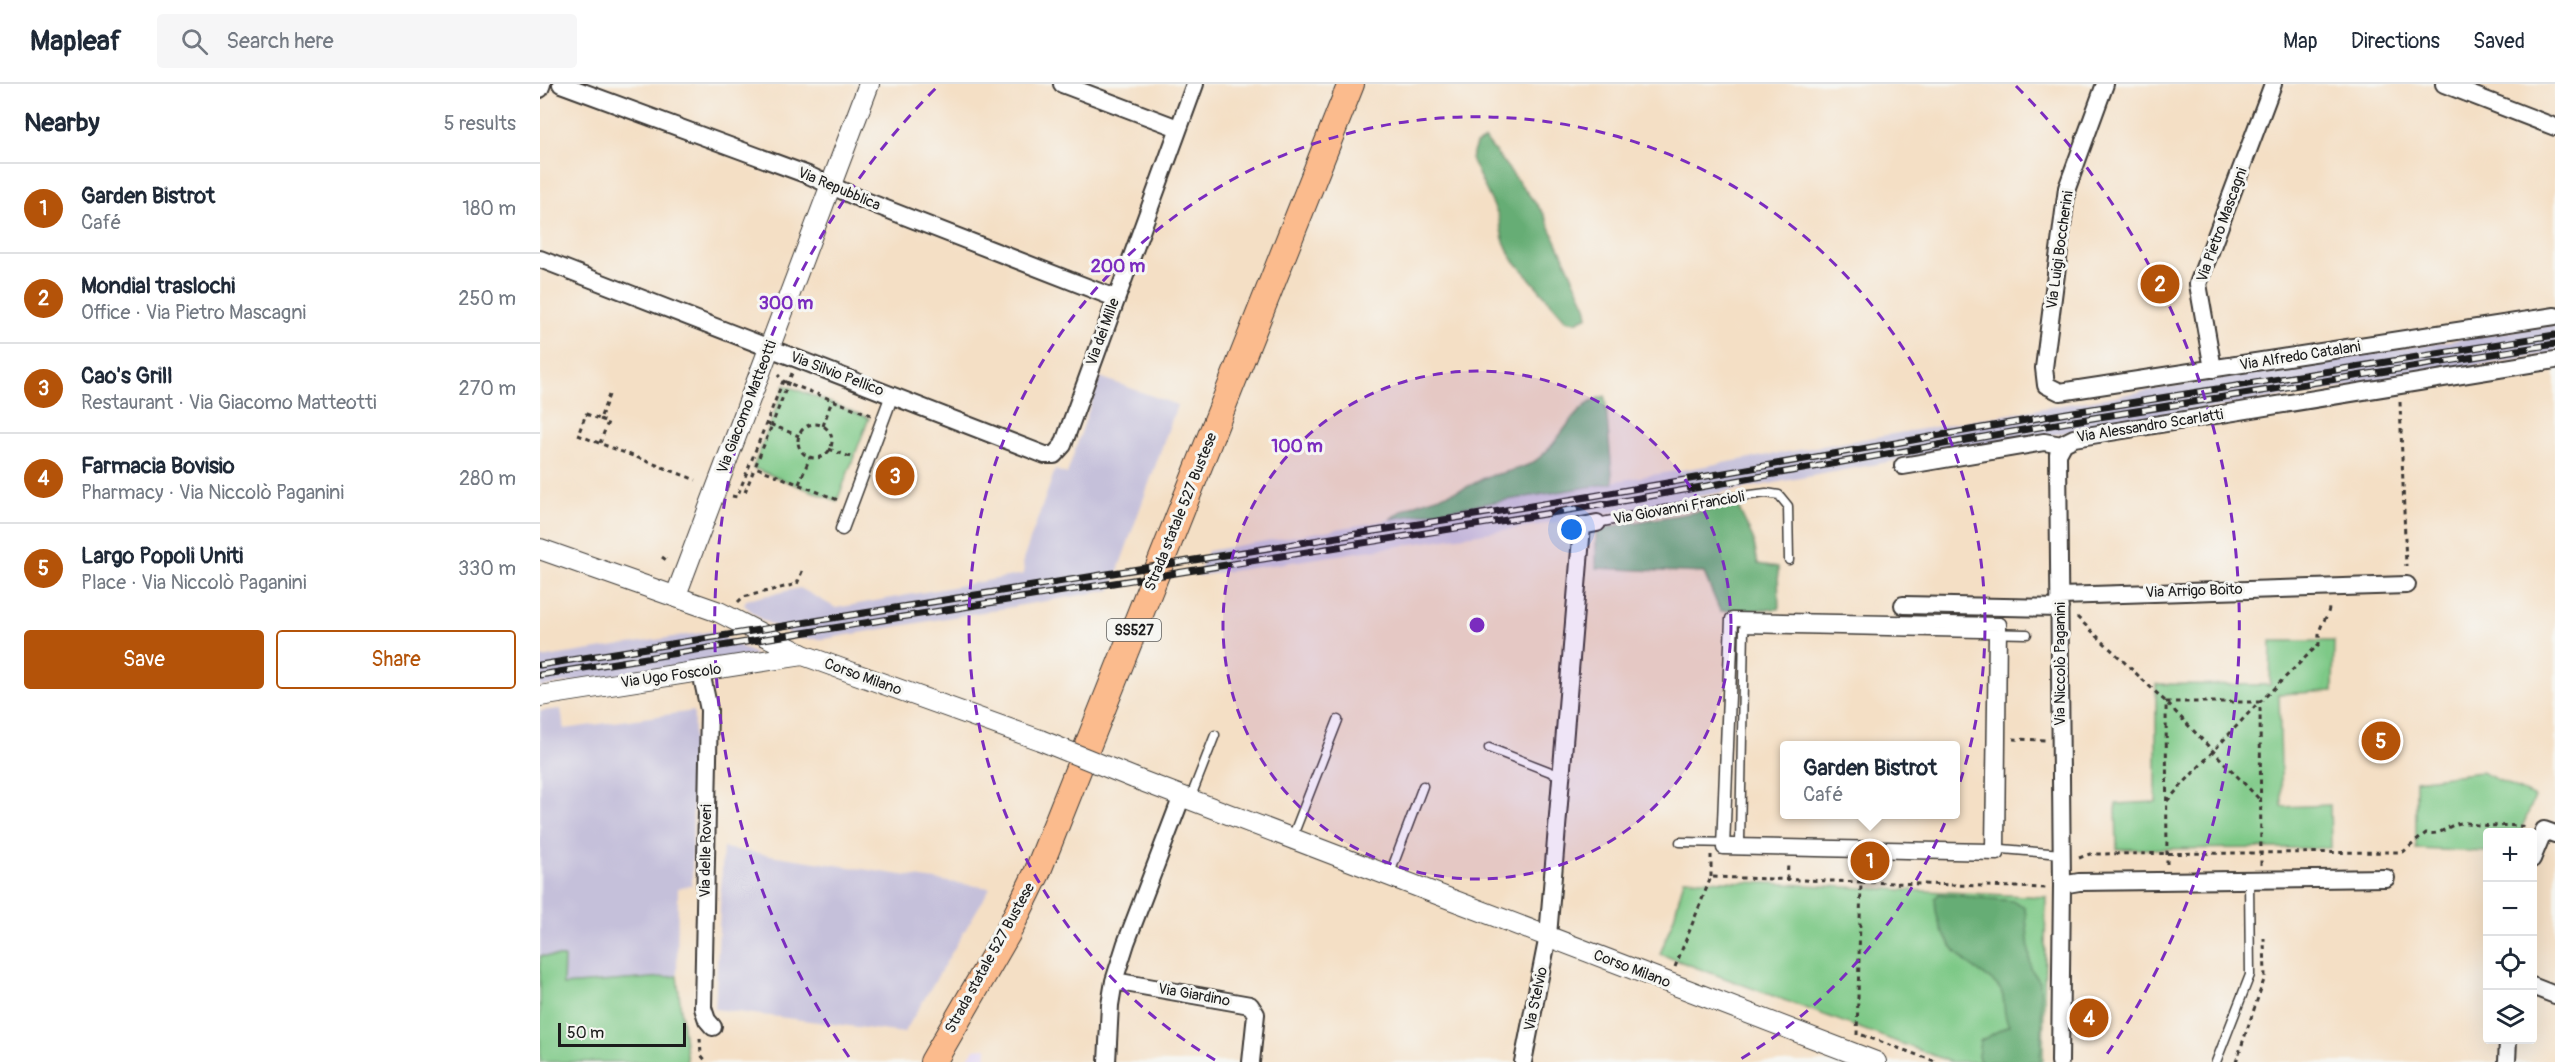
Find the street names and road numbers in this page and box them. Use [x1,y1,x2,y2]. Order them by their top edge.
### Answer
street label: Via Repubblica [795,163,883,215]
street label: Via Pietro Mascagni [2192,165,2252,285]
street label: Via Luigi Boccherini [2042,189,2078,310]
street label: Via dei Mille [1082,295,1124,368]
street label: Via Giacomo Matteotti [713,337,781,476]
street label: Via Alfredo Catalani [2238,337,2362,375]
street label: Via Silvio Pellico [787,347,887,401]
street label: Via Alessandro Scarlatti [2075,405,2225,447]
street label: Strada statale 527 Bustese [1140,429,1222,594]
street label: Via Giovanni Francioli [1612,487,1746,529]
street label: Via Arrigo Boito [2145,580,2243,602]
street label: Via Niccolò Paganini [2051,602,2070,726]
road number: SS527 [1107,619,1161,641]
street label: Corso Milano [822,654,904,700]
street label: Via Ugo Foscolo [620,660,722,692]
street label: Via delle Roveri [696,804,716,898]
street label: Strada statale 527 Bustese [941,879,1040,1037]
street label: Corso Milano [1591,946,1673,992]
street label: Via Stelvio [1520,965,1552,1033]
street label: Via Giardino [1156,979,1232,1011]

